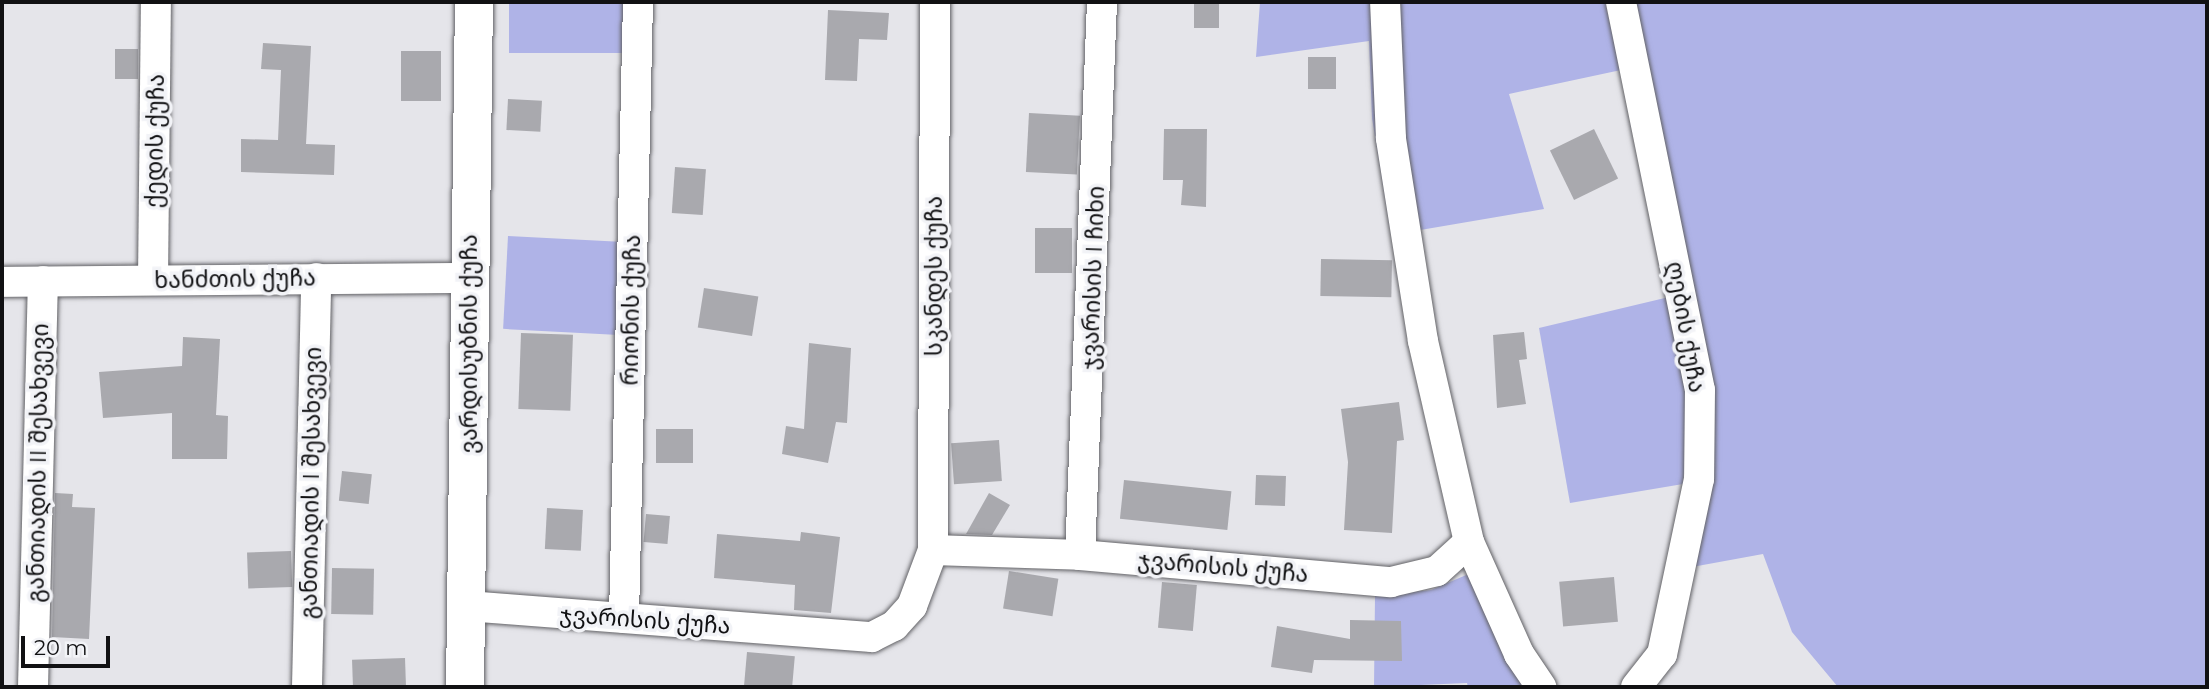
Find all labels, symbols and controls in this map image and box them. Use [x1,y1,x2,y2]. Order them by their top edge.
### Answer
street label: ქედის ქუჩა [140,74,170,208]
street label: ჯვარისის I ჩიხი [1076,185,1110,371]
street label: სკანდეს ქუჩა [920,196,948,356]
street label: ვარდისუბნის ქუჩა [455,234,483,454]
street label: რიონის ქუჩა [616,234,646,386]
street label: ღების ქუჩა [1661,259,1711,395]
street label: ხანძთის ქუჩა [154,264,316,294]
street label: განთიადის II შესახვევი [22,323,54,603]
street label: განთიადის I შესახვევი [295,347,327,619]
street label: ჯვარისის ქუჩა [1137,546,1309,588]
street label: ჯვარისის ქუჩა [559,600,731,640]
scale bar [24,622,114,666]
text: 20 m [34,635,88,660]

